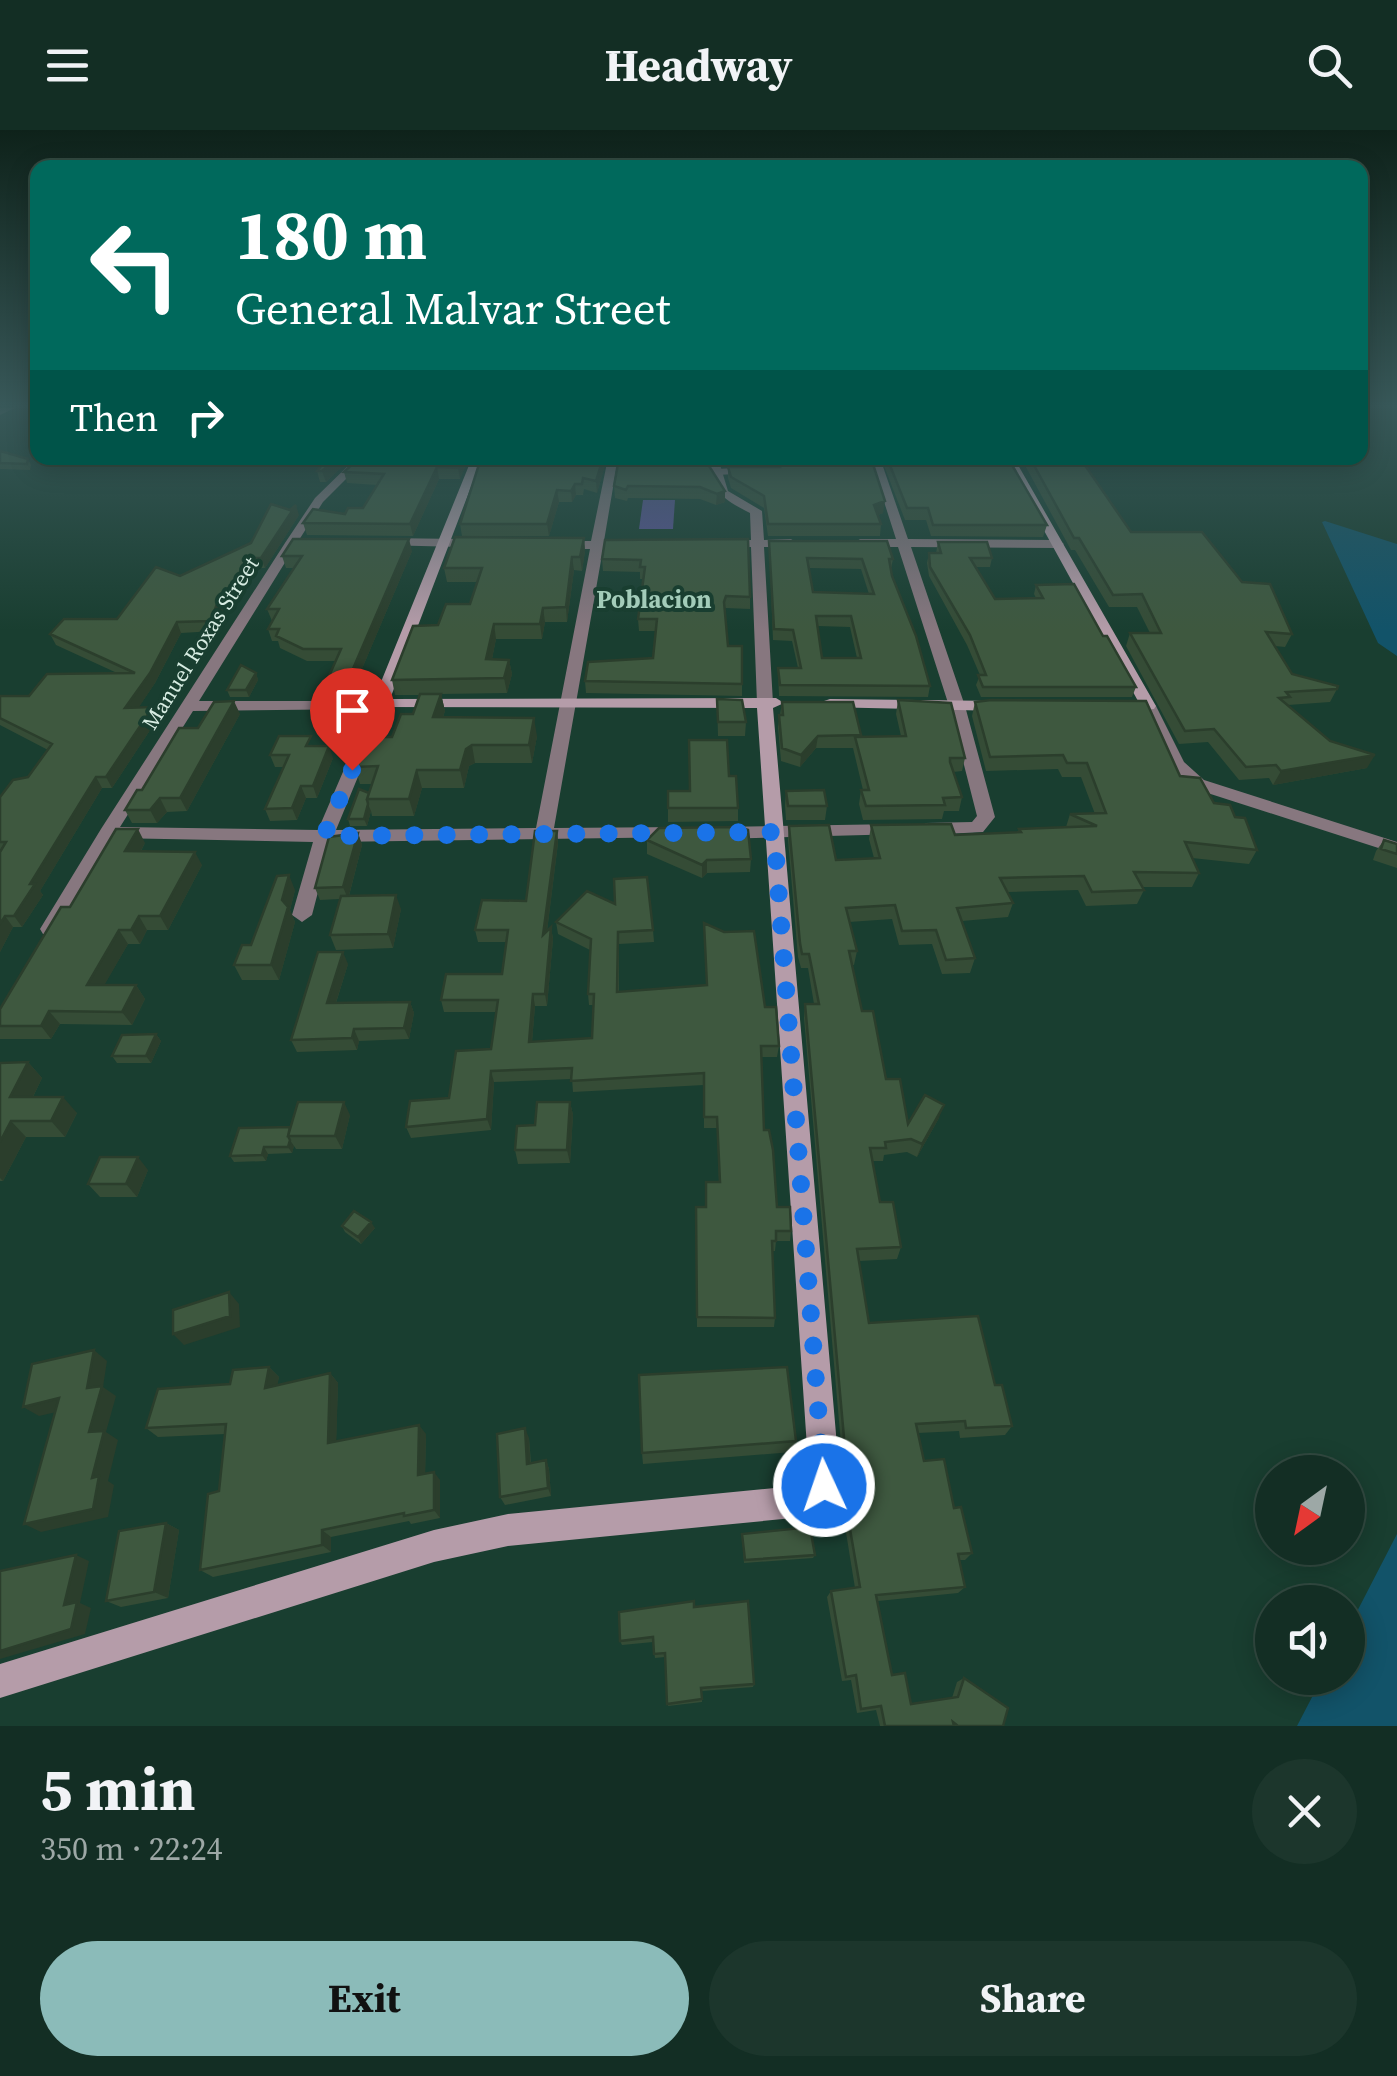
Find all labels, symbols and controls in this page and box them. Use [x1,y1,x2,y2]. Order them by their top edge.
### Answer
text: Headway [604,34,793,96]
icon: menu [40,38,95,93]
icon: search [1302,38,1357,93]
text: 180 m [235,186,427,282]
icon: left [70,200,200,330]
text: General Malvar Street [235,277,670,339]
icon: right [178,390,233,445]
text: Then [70,392,158,444]
street label: Manuel Roxas Street [135,550,266,735]
district label: Poblacion [596,582,712,616]
pin [310,668,395,771]
icon: arrive [325,683,380,738]
position arrow [772,1434,876,1538]
north arrow [1255,1455,1365,1565]
map controls [1255,1455,1365,1695]
button: sound [1255,1585,1365,1695]
text: 5 min [40,1748,196,1830]
button: close [1252,1759,1357,1864]
text: 350 m · 22:24 [40,1827,222,1871]
button: Exit [40,1941,689,2056]
button: Share [709,1941,1357,2056]

